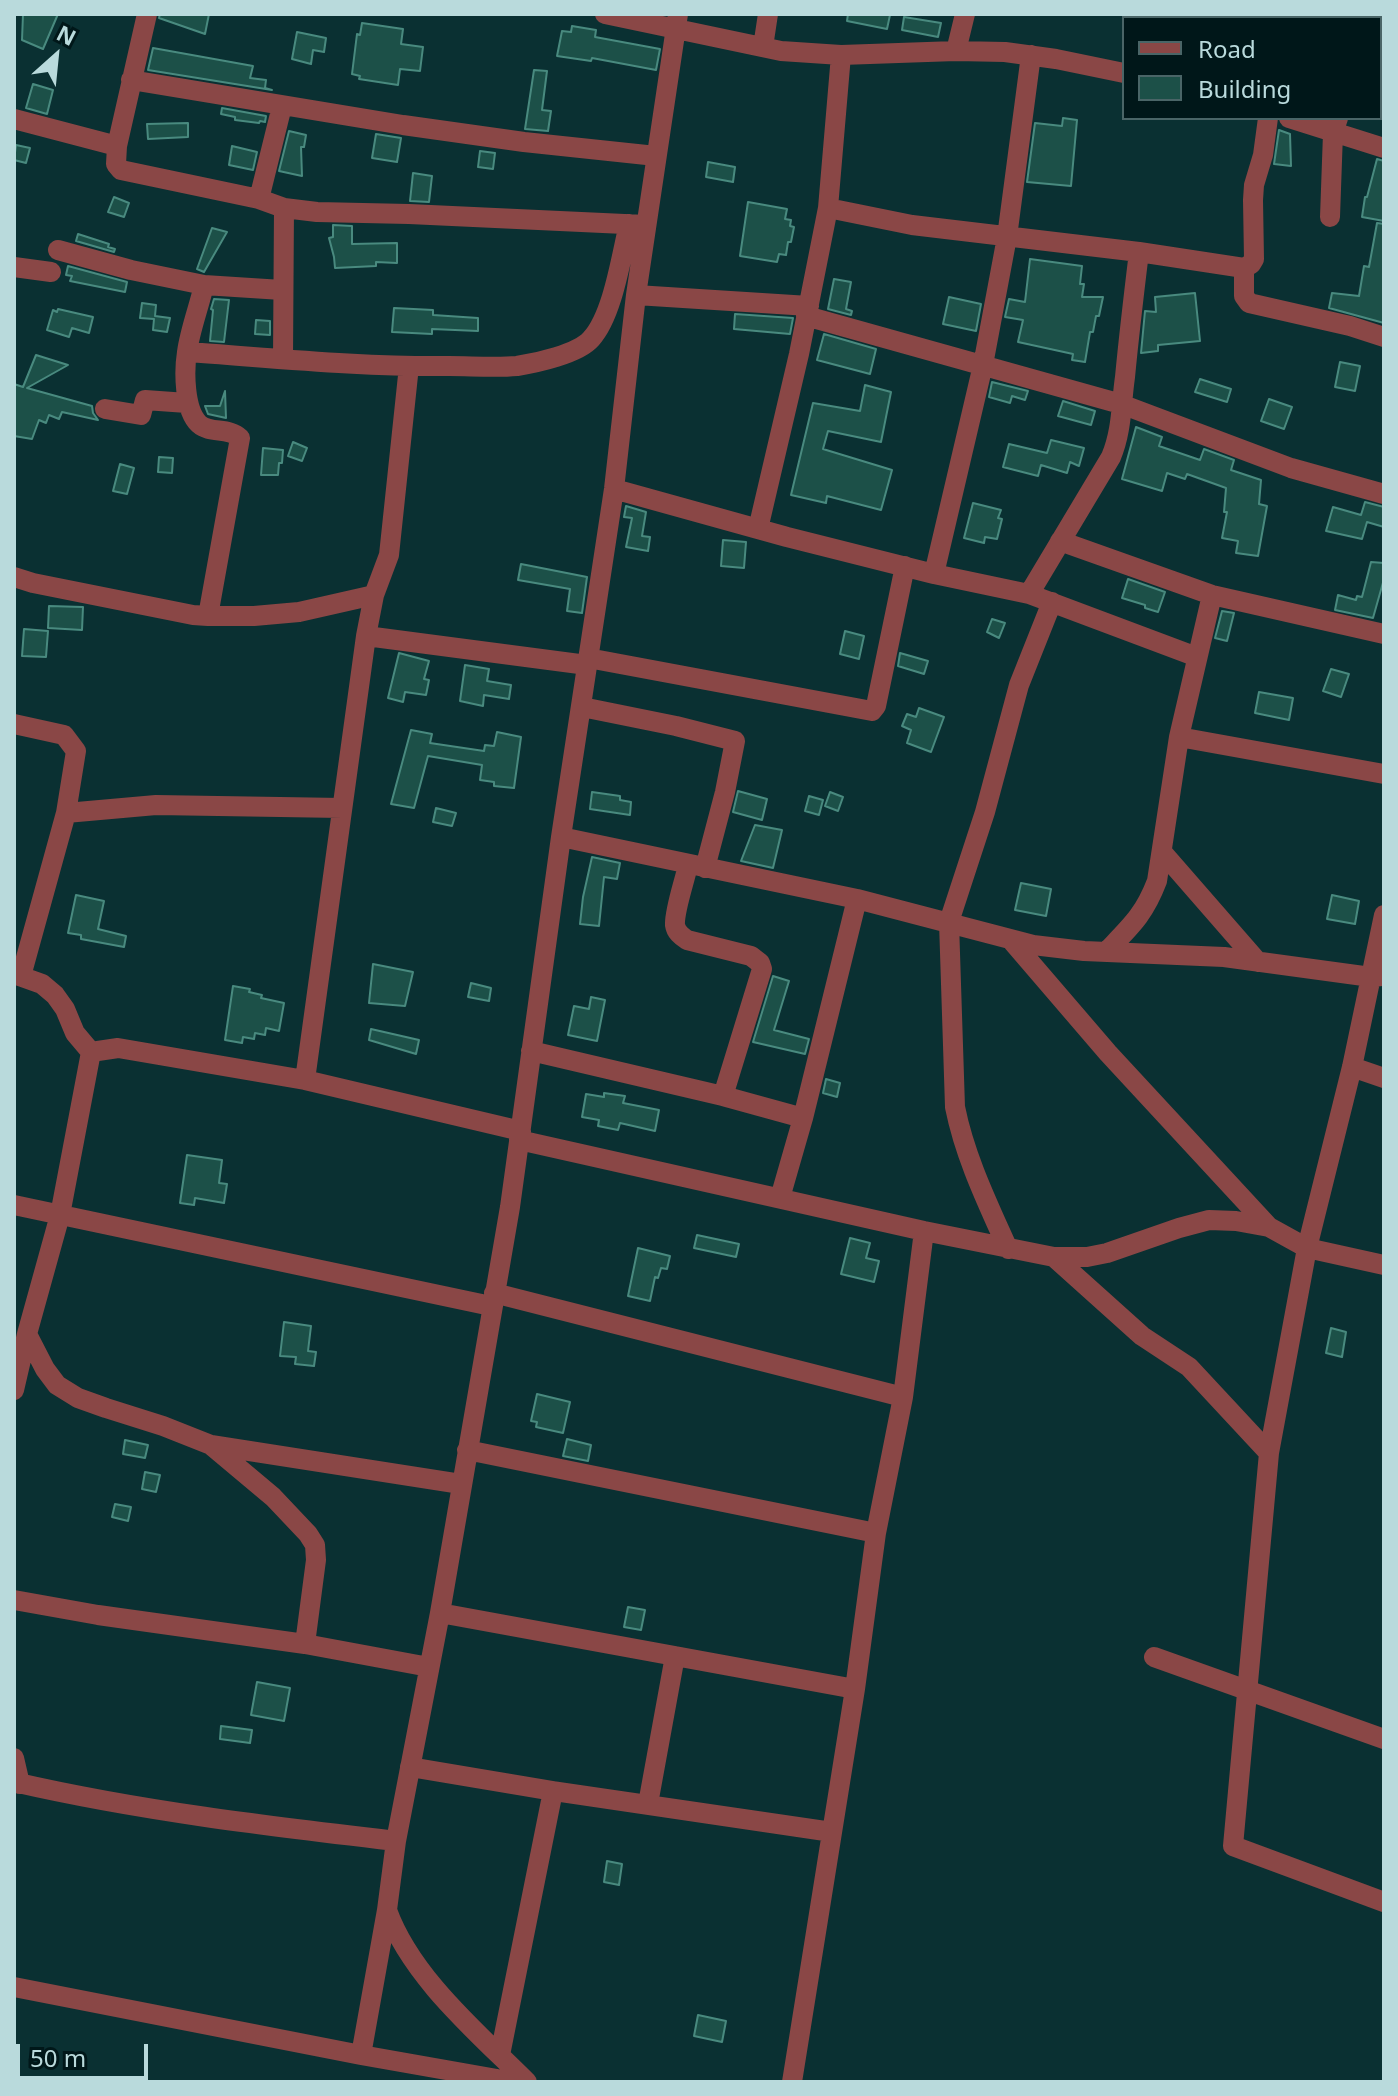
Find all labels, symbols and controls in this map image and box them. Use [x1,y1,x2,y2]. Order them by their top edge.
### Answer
north arrow [16,16,96,96]
legend [1122,16,1382,120]
text: N [52,17,82,52]
text: Road [1198,32,1256,65]
text: Building [1198,72,1291,105]
scale bar [20,2028,152,2078]
text: 50 m [30,2041,86,2074]

